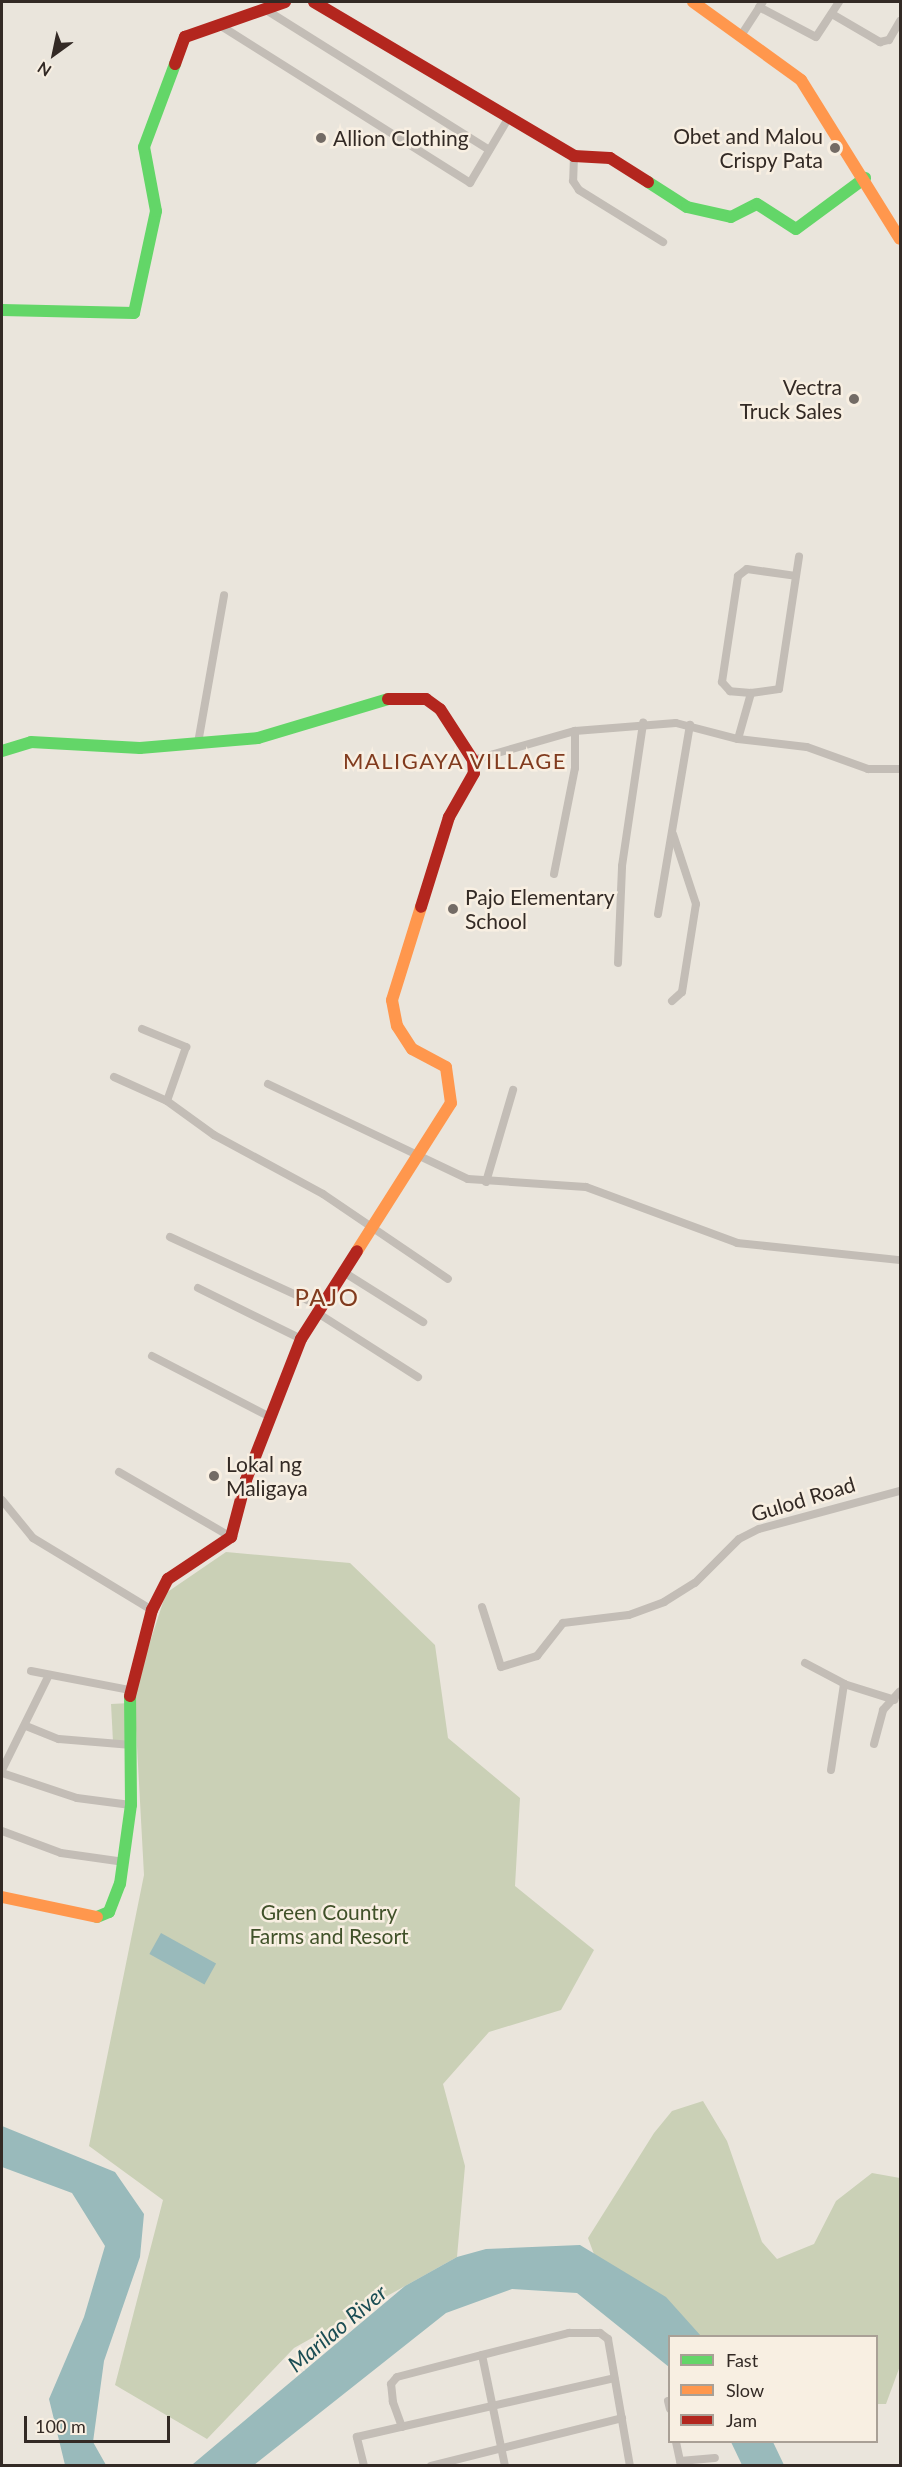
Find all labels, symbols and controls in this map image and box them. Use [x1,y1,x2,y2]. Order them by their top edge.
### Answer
north arrow [24,24,84,84]
text: N [34,58,54,81]
place label: Obet and Malou Crispy Pata [673,123,823,173]
place label: Allion Clothing [333,125,469,151]
marker: Allion Clothing [314,131,328,145]
marker: Obet and Malou Crispy Pata [828,141,842,155]
place label: Vectra Truck Sales [740,374,842,424]
marker: Vectra Truck Sales [847,392,861,406]
district label: MALIGAYA VILLAGE [342,748,568,774]
place label: Pajo Elementary School [465,884,614,934]
marker: Pajo Elementary School [446,902,460,916]
district label: PAJO [295,1283,359,1311]
place label: Lokal ng Maligaya [226,1451,308,1501]
marker: Lokal ng Maligaya [207,1469,221,1483]
street label: Gulod Road [748,1471,858,1527]
park label: Green Country Farms and Resort [249,1899,409,1949]
water label: Marilao River [282,2279,392,2377]
legend [668,2335,878,2443]
text: Fast [726,2349,758,2371]
text: Slow [726,2379,764,2401]
scale bar [27,2404,172,2442]
text: Jam [726,2409,757,2431]
text: 100 m [35,2415,86,2437]

